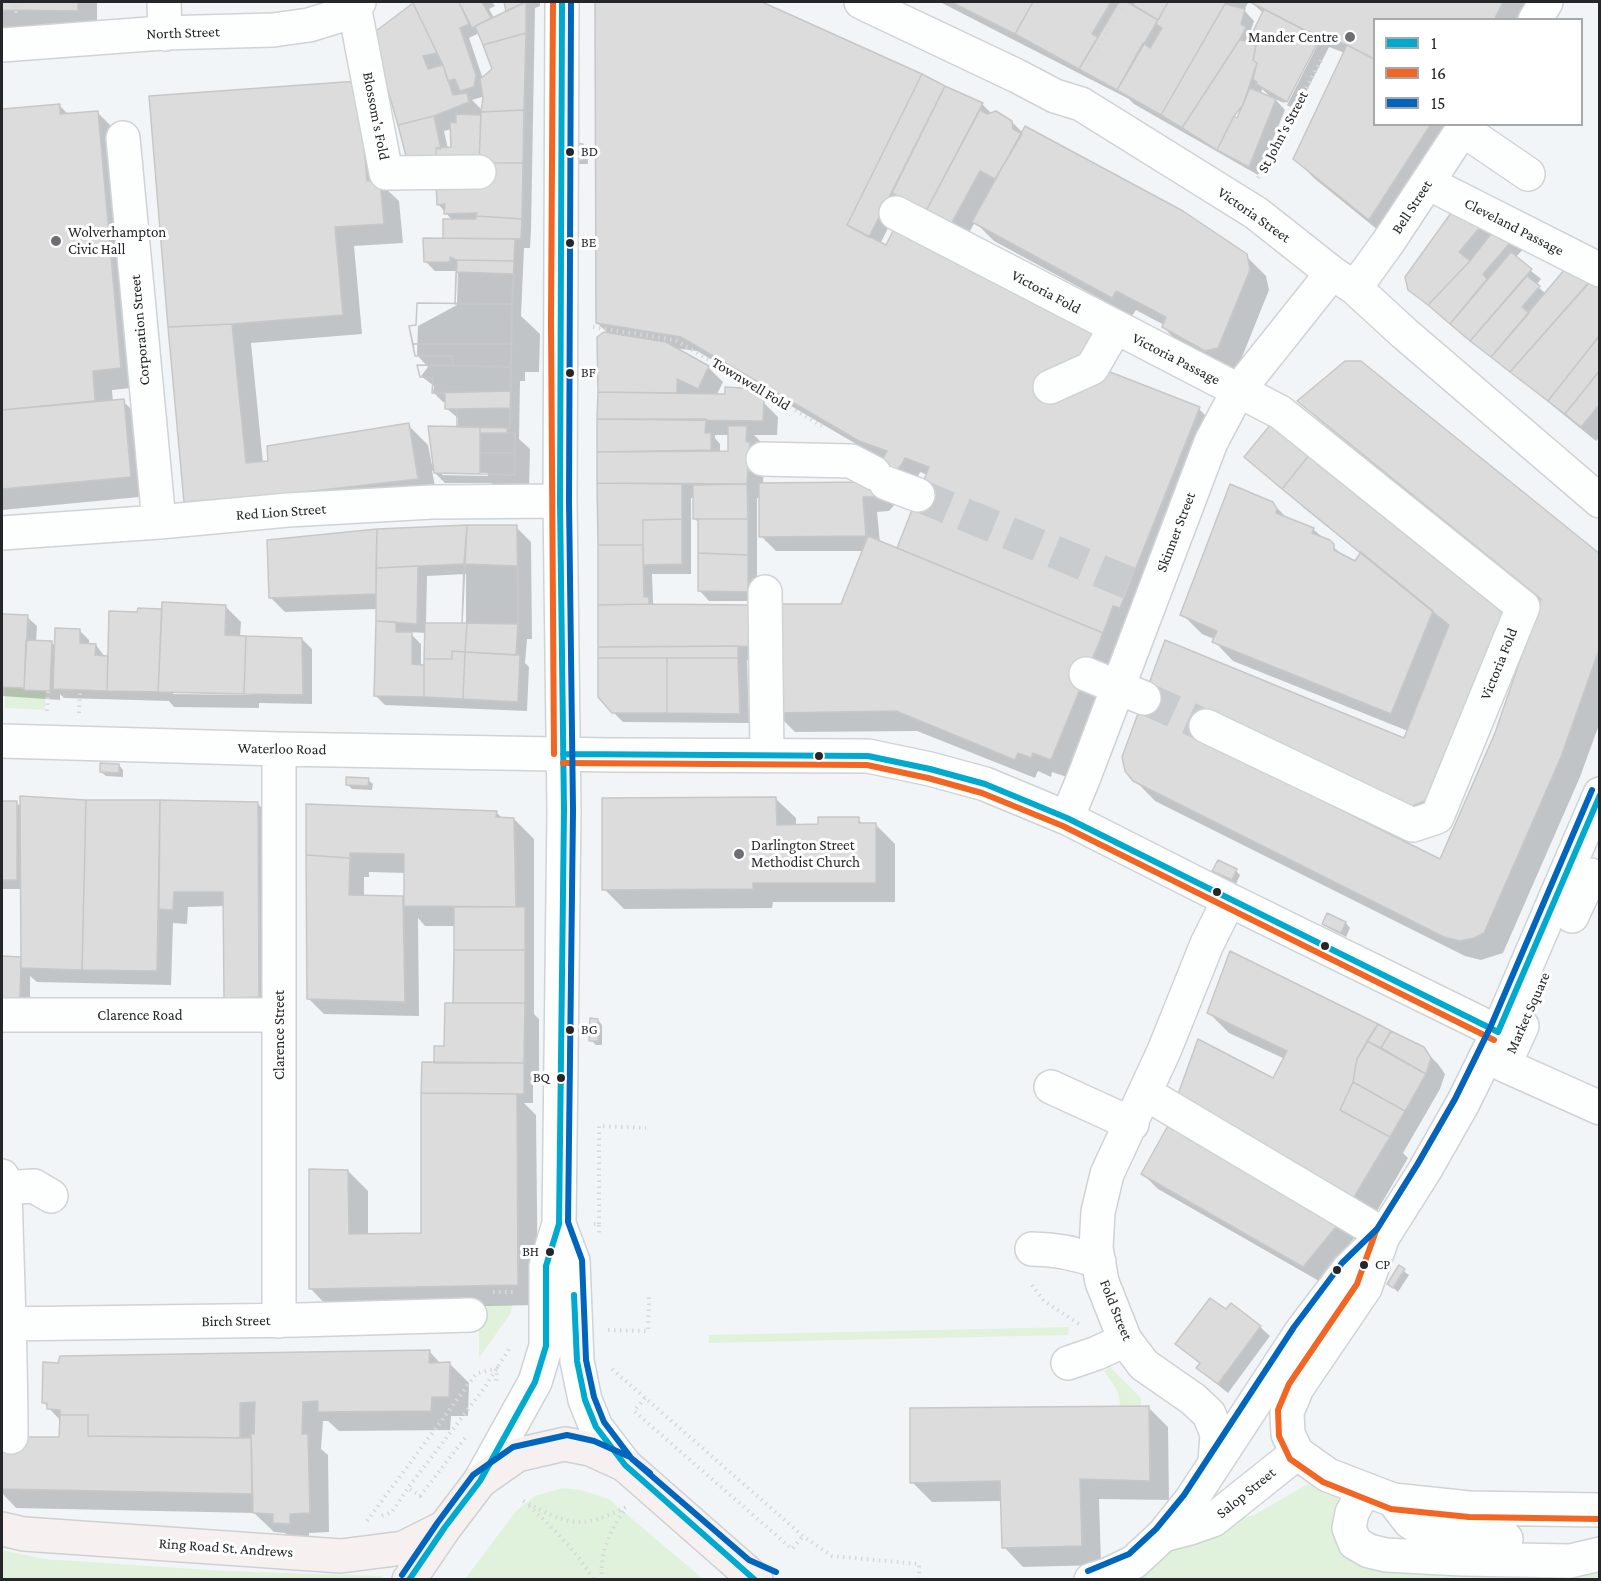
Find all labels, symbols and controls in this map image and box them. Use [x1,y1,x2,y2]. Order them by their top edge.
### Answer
legend [1373,18,1583,126]
street label: North Street [146,23,220,43]
place label: Mander Centre [1248,28,1338,46]
marker: Mander Centre [1343,30,1357,44]
text: 1 [1431,33,1437,53]
text: 16 [1431,63,1446,83]
street label: Blossom's Fold [359,70,393,162]
street label: St John's Street [1254,88,1312,176]
text: 15 [1431,93,1445,113]
place label: BD [581,144,598,160]
marker: BD [564,146,576,158]
street label: Bell Street [1388,177,1436,237]
street label: Victoria Street [1214,183,1294,247]
street label: Cleveland Passage [1461,194,1567,260]
place label: Wolverhampton Civic Hall [68,223,166,258]
marker: Wolverhampton Civic Hall [49,234,63,248]
place label: BE [581,235,596,251]
marker: BE [564,237,576,249]
street label: Victoria Fold [1008,266,1084,318]
street label: Corporation Street [126,274,154,386]
street label: Victoria Passage [1129,329,1223,389]
street label: Townwell Fold [708,353,794,415]
place label: BF [581,365,596,381]
marker: BF [564,367,576,379]
street label: Skinner Street [1153,490,1199,574]
street label: Red Lion Street [235,500,327,524]
street label: Victoria Fold [1476,625,1522,703]
street label: Waterloo Road [237,739,327,759]
unlabelled marker [813,750,825,762]
place label: Darlington Street Methodist Church [751,836,860,871]
marker: Darlington Street Methodist Church [732,847,746,861]
unlabelled marker [1211,886,1223,898]
unlabelled marker [1319,940,1331,952]
street label: Market Square [1502,969,1554,1057]
street label: Clarence Street [270,990,288,1080]
street label: Clarence Road [97,1006,183,1024]
place label: BG [581,1022,598,1038]
marker: BG [564,1024,576,1036]
place label: BQ [533,1070,550,1086]
marker: BQ [555,1072,567,1084]
place label: BH [522,1244,539,1260]
marker: BH [544,1246,556,1258]
place label: CP [1375,1257,1390,1273]
marker: CP [1358,1259,1370,1271]
unlabelled marker [1331,1264,1343,1276]
street label: Fold Street [1096,1277,1136,1343]
street label: Birch Street [201,1311,271,1331]
street label: Salop Street [1213,1464,1279,1522]
street label: Ring Road St. Andrews [158,1534,294,1562]

